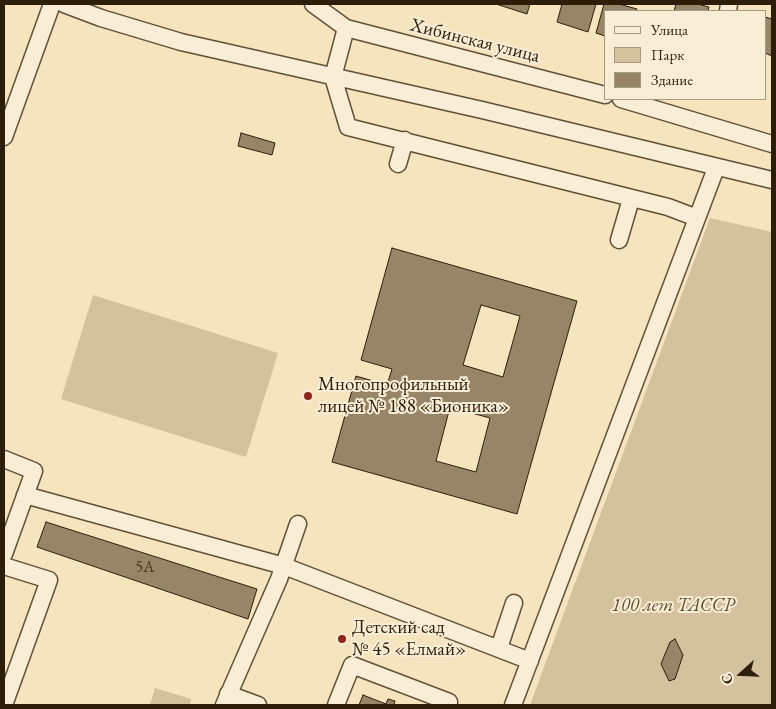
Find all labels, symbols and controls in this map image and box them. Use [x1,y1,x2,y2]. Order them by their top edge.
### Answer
legend [604,10,766,100]
street label: Хибинская улица [408,14,542,68]
text: Улица [651,20,688,39]
text: Парк [651,45,684,64]
text: Здание [651,70,693,89]
place label: Многопрофильный лицей № 188 «Бионика» [318,374,509,418]
marker: Многопрофильный лицей № 188 «Бионика» [302,390,314,402]
house number: 5А [136,558,154,578]
park label: 100 лет ТАССР [612,595,734,617]
place label: Детский сад № 45 «Елмай» [352,617,466,661]
marker: Детский сад № 45 «Елмай» [336,633,348,645]
north arrow [716,649,766,699]
text: С [717,671,737,687]

